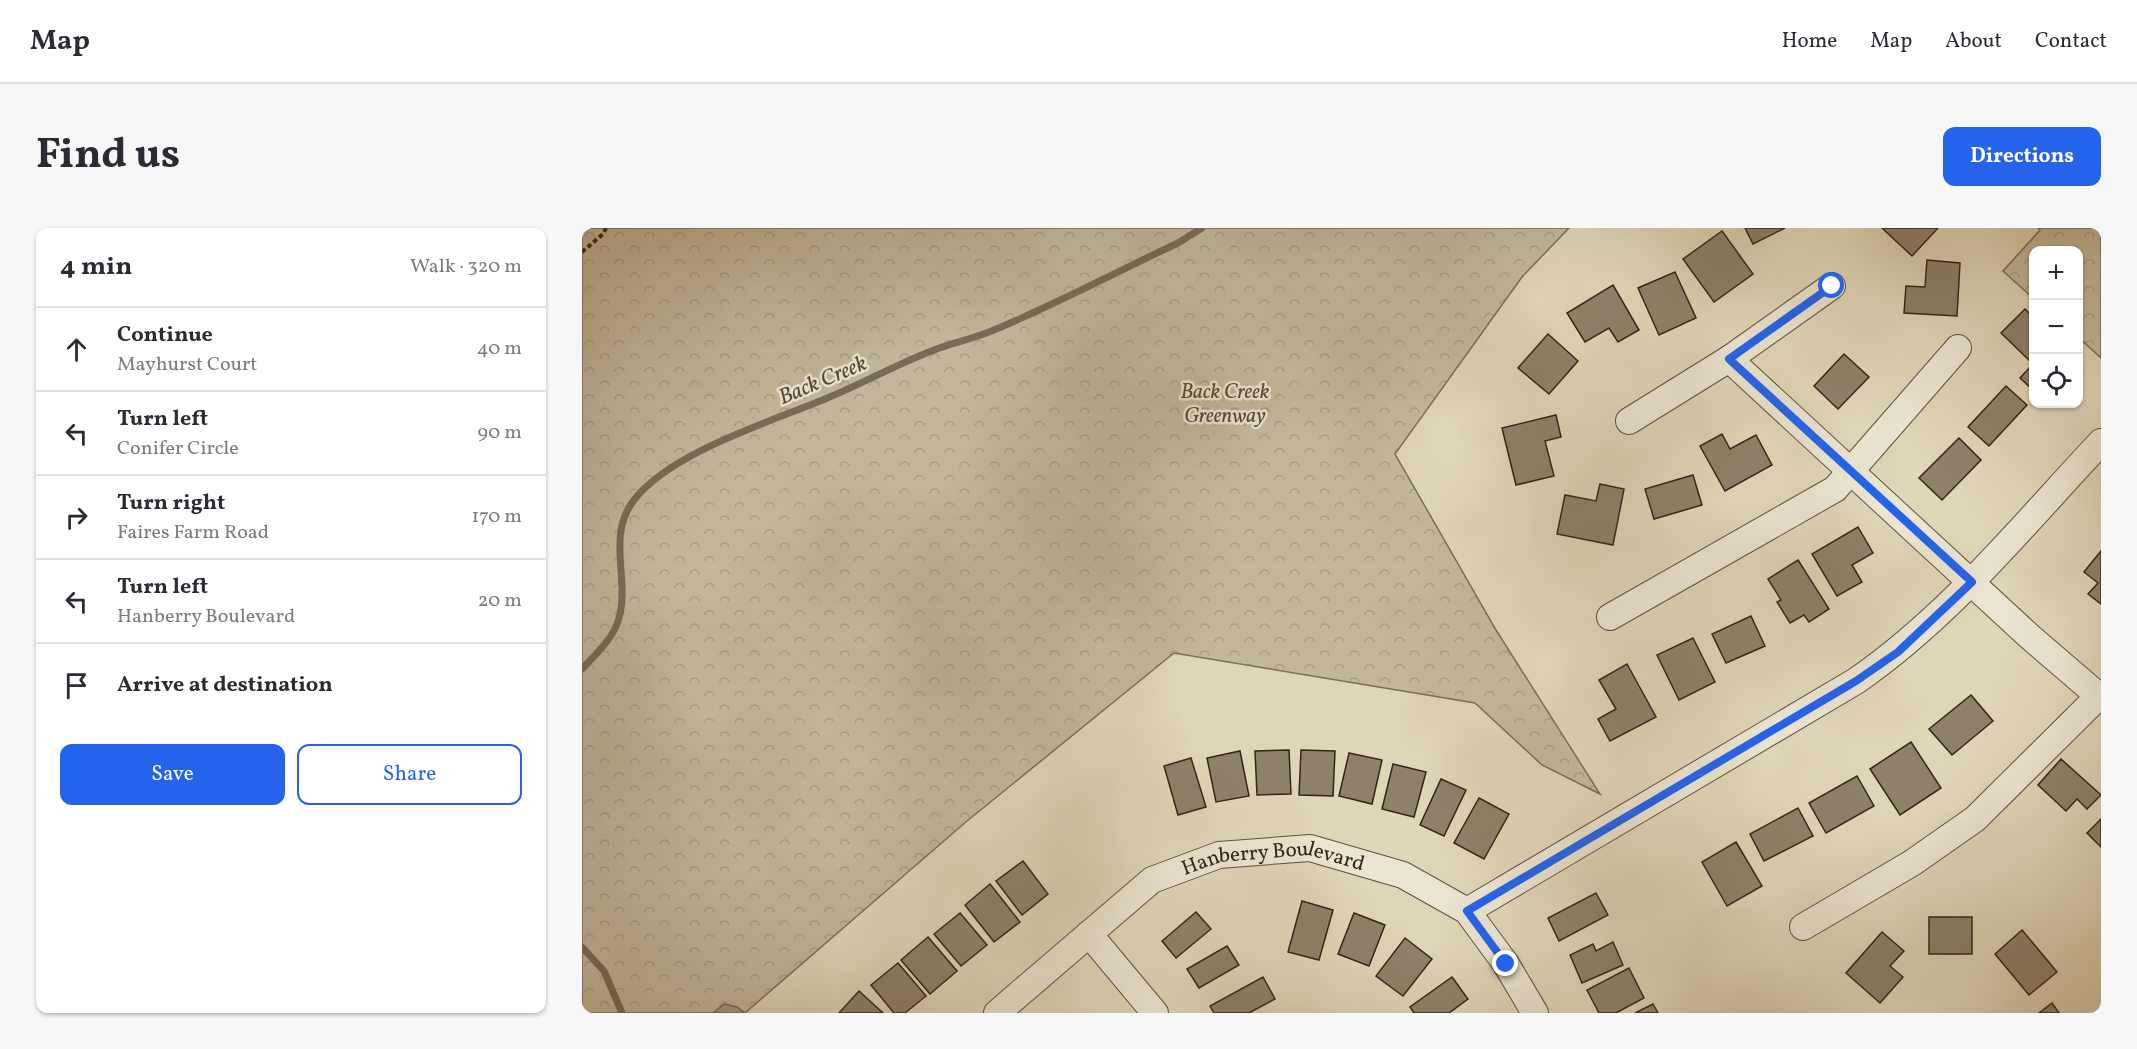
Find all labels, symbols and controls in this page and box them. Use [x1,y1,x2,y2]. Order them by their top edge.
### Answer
text: Map [30,22,90,61]
text: Home [1782,27,1837,56]
text: Map [1870,27,1912,56]
text: About [1945,27,2002,56]
text: Contact [2035,27,2107,56]
text: Find us [36,127,180,186]
button: Directions [1943,127,2101,186]
map controls [2029,246,2083,408]
button: + [2029,246,2083,300]
text: 4 min [60,249,132,285]
text: Walk · 320 m [410,253,522,281]
route start [1818,272,1844,298]
button: − [2029,300,2083,354]
text: Continue [117,320,213,351]
icon: ahead [60,333,93,366]
text: 40 m [477,335,522,363]
water label: Back Creek [774,349,872,414]
text: Mayhurst Court [117,351,257,379]
button: locate [2029,354,2083,408]
park label: Back Creek Greenway [1180,378,1270,431]
text: Turn left [117,404,208,435]
icon: left [60,417,93,450]
text: 90 m [478,419,522,447]
text: Conifer Circle [117,435,239,463]
text: Turn right [117,488,225,519]
icon: right [60,501,93,534]
text: 170 m [472,503,522,531]
text: Faires Farm Road [117,519,269,547]
text: Turn left [117,572,208,603]
icon: left [60,585,93,618]
text: 20 m [478,587,522,615]
text: Hanberry Boulevard [117,603,295,631]
icon: arrive [60,669,93,702]
text: Arrive at destination [117,670,333,701]
button: Save [60,744,285,805]
button: Share [297,744,522,805]
street label: Hanberry Boulevard [1178,835,1368,884]
route end [1492,950,1518,976]

